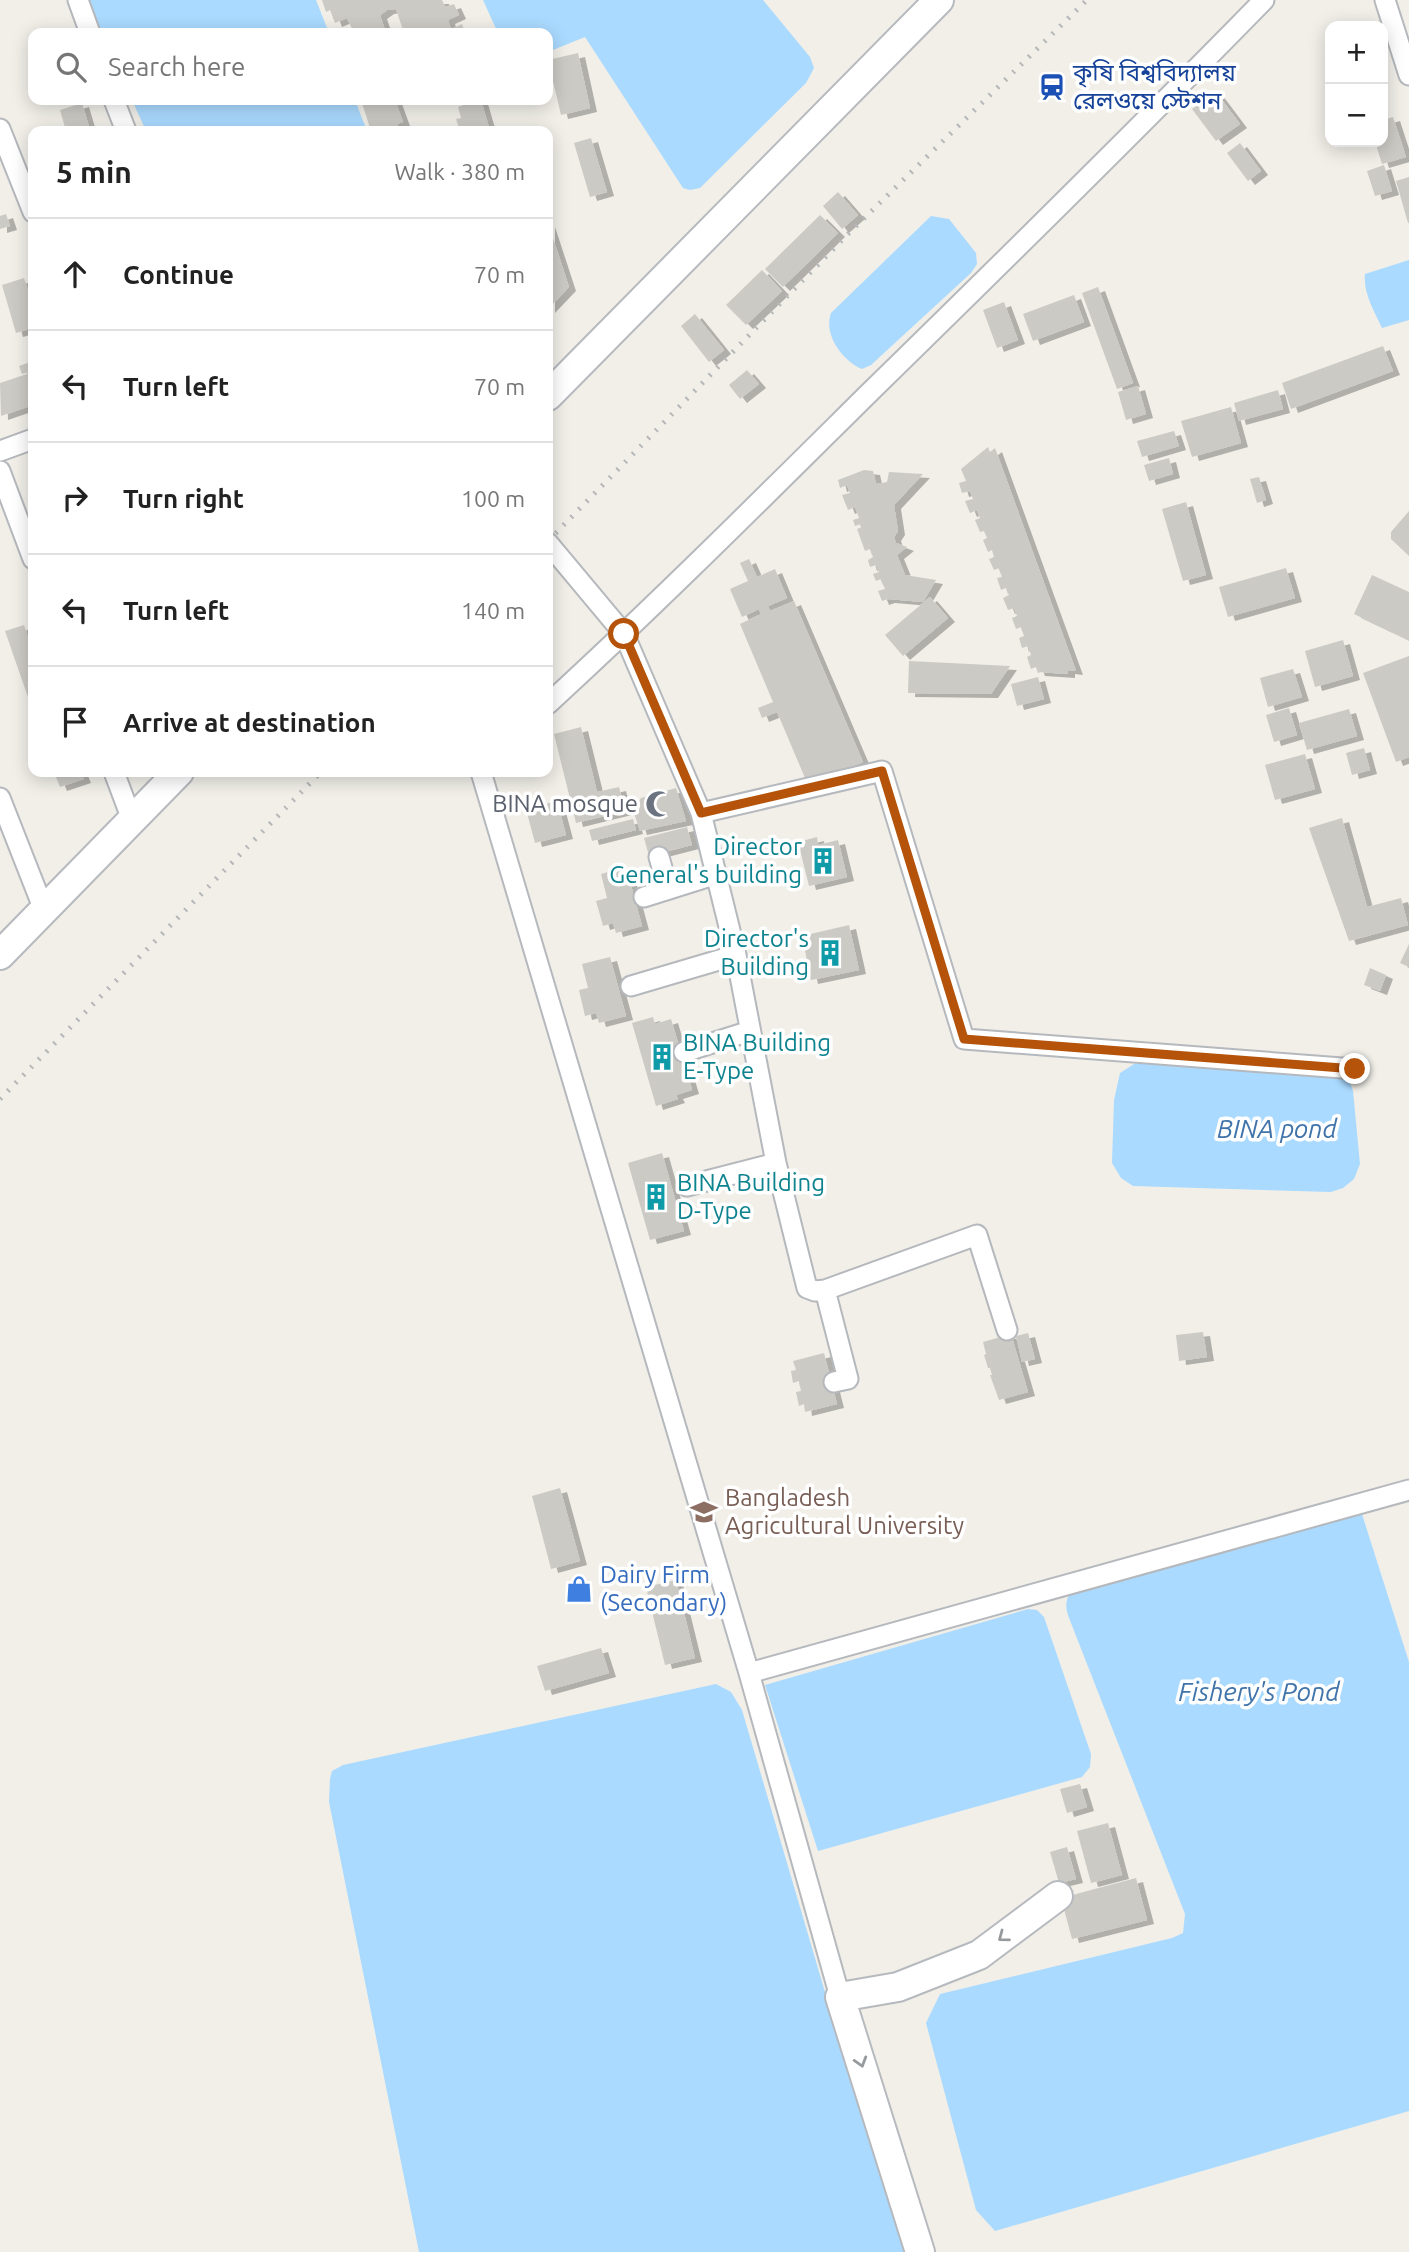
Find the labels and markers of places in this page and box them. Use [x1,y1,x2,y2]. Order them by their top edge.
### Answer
place label: কৃষি বিশ্ববিদ্যালয় রেলওয়ে স্টেশন [1072,59,1237,114]
station icon: কৃষি বিশ্ববিদ্যালয় রেলওয়ে স্টেশন [1037,72,1067,102]
mosque icon: BINA mosque [644,789,674,819]
place label: BINA mosque [492,790,638,817]
place label: Director General's building [609,833,802,888]
building icon: Director General's building [808,846,838,876]
place label: Director's Building [704,925,809,980]
building icon: Director's Building [815,938,845,968]
place label: BINA Building E-Type [683,1029,831,1084]
building icon: BINA Building E-Type [647,1042,677,1072]
place label: BINA Building D-Type [677,1169,825,1224]
building icon: BINA Building D-Type [641,1182,671,1212]
place label: Bangladesh Agricultural University [725,1484,964,1539]
school or university icon: Bangladesh Agricultural University [689,1497,719,1527]
place label: Dairy Firm (Secondary) [600,1561,727,1616]
shop icon: Dairy Firm (Secondary) [564,1574,594,1604]

